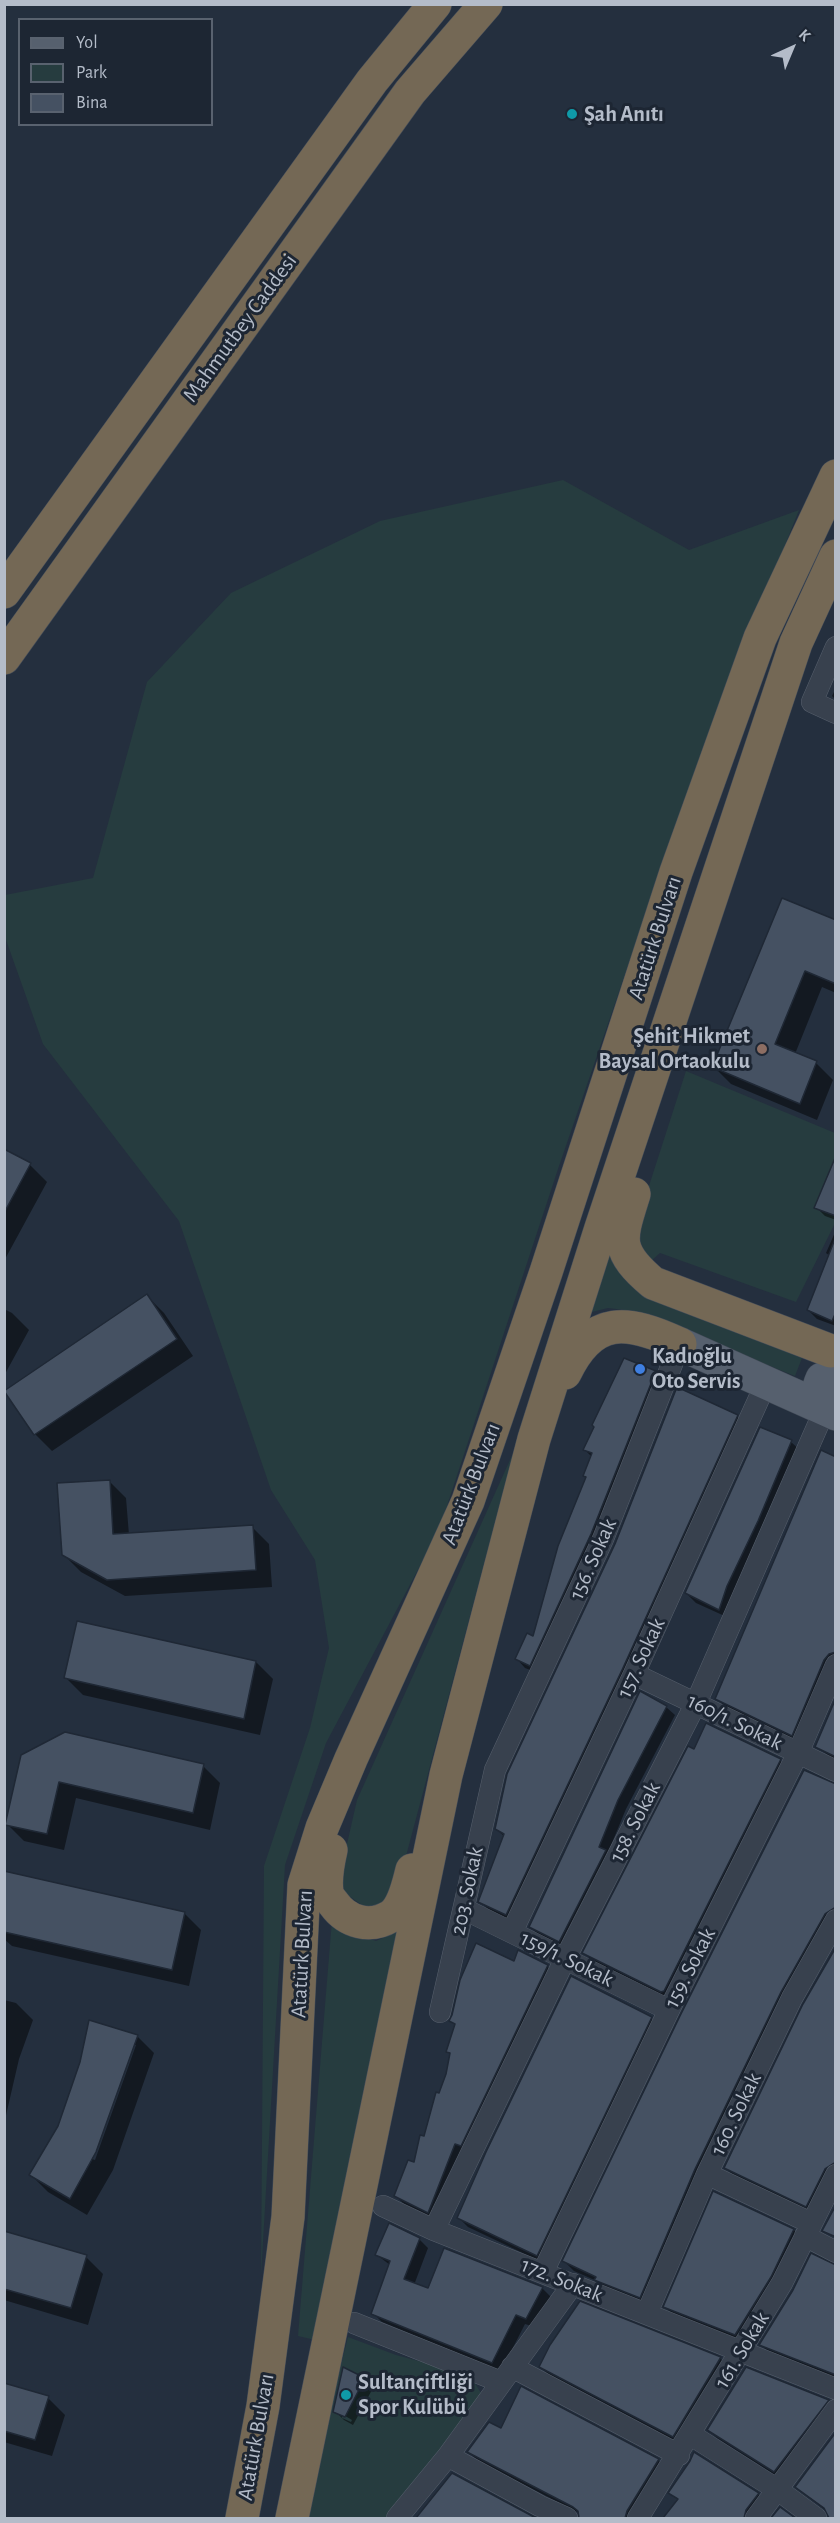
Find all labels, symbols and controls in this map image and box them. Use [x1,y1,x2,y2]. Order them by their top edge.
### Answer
legend [18,18,213,126]
north arrow [762,18,822,78]
text: K [796,26,813,44]
text: Yol [76,34,98,52]
text: Park [76,64,107,82]
text: Bina [76,94,108,112]
place label: Şah Anıtı [584,101,664,127]
marker: Şah Anıtı [565,107,579,121]
street label: Mahmutbey Caddesi [177,249,303,407]
street label: Atatürk Bulvarı [623,873,687,1003]
place label: Şehit Hikmet Baysal Ortaokulu [599,1023,750,1074]
marker: Şehit Hikmet Baysal Ortaokulu [755,1042,769,1056]
place label: Kadıoğlu Oto Servis [652,1343,740,1394]
marker: Kadıoğlu Oto Servis [633,1362,647,1376]
street label: Atatürk Bulvarı [436,1420,506,1548]
street label: 156. Sokak [563,1514,623,1604]
street label: 157. Sokak [611,1614,671,1702]
street label: 160/1. Sokak [683,1688,787,1756]
street label: 158. Sokak [604,1778,666,1866]
street label: 203. Sokak [445,1844,489,1938]
street label: Atatürk Bulvarı [285,1889,319,2019]
street label: 159. Sokak [659,1924,721,2012]
street label: 159/1. Sokak [516,1925,618,1993]
street label: 160. Sokak [705,2068,767,2160]
street label: 172. Sokak [517,2252,607,2308]
street label: 161. Sokak [709,2307,775,2393]
place label: Sultançiftliği Spor Kulübü [358,2369,473,2420]
street label: Atatürk Bulvarı [232,2372,280,2502]
marker: Sultançiftliği Spor Kulübü [339,2388,353,2402]

